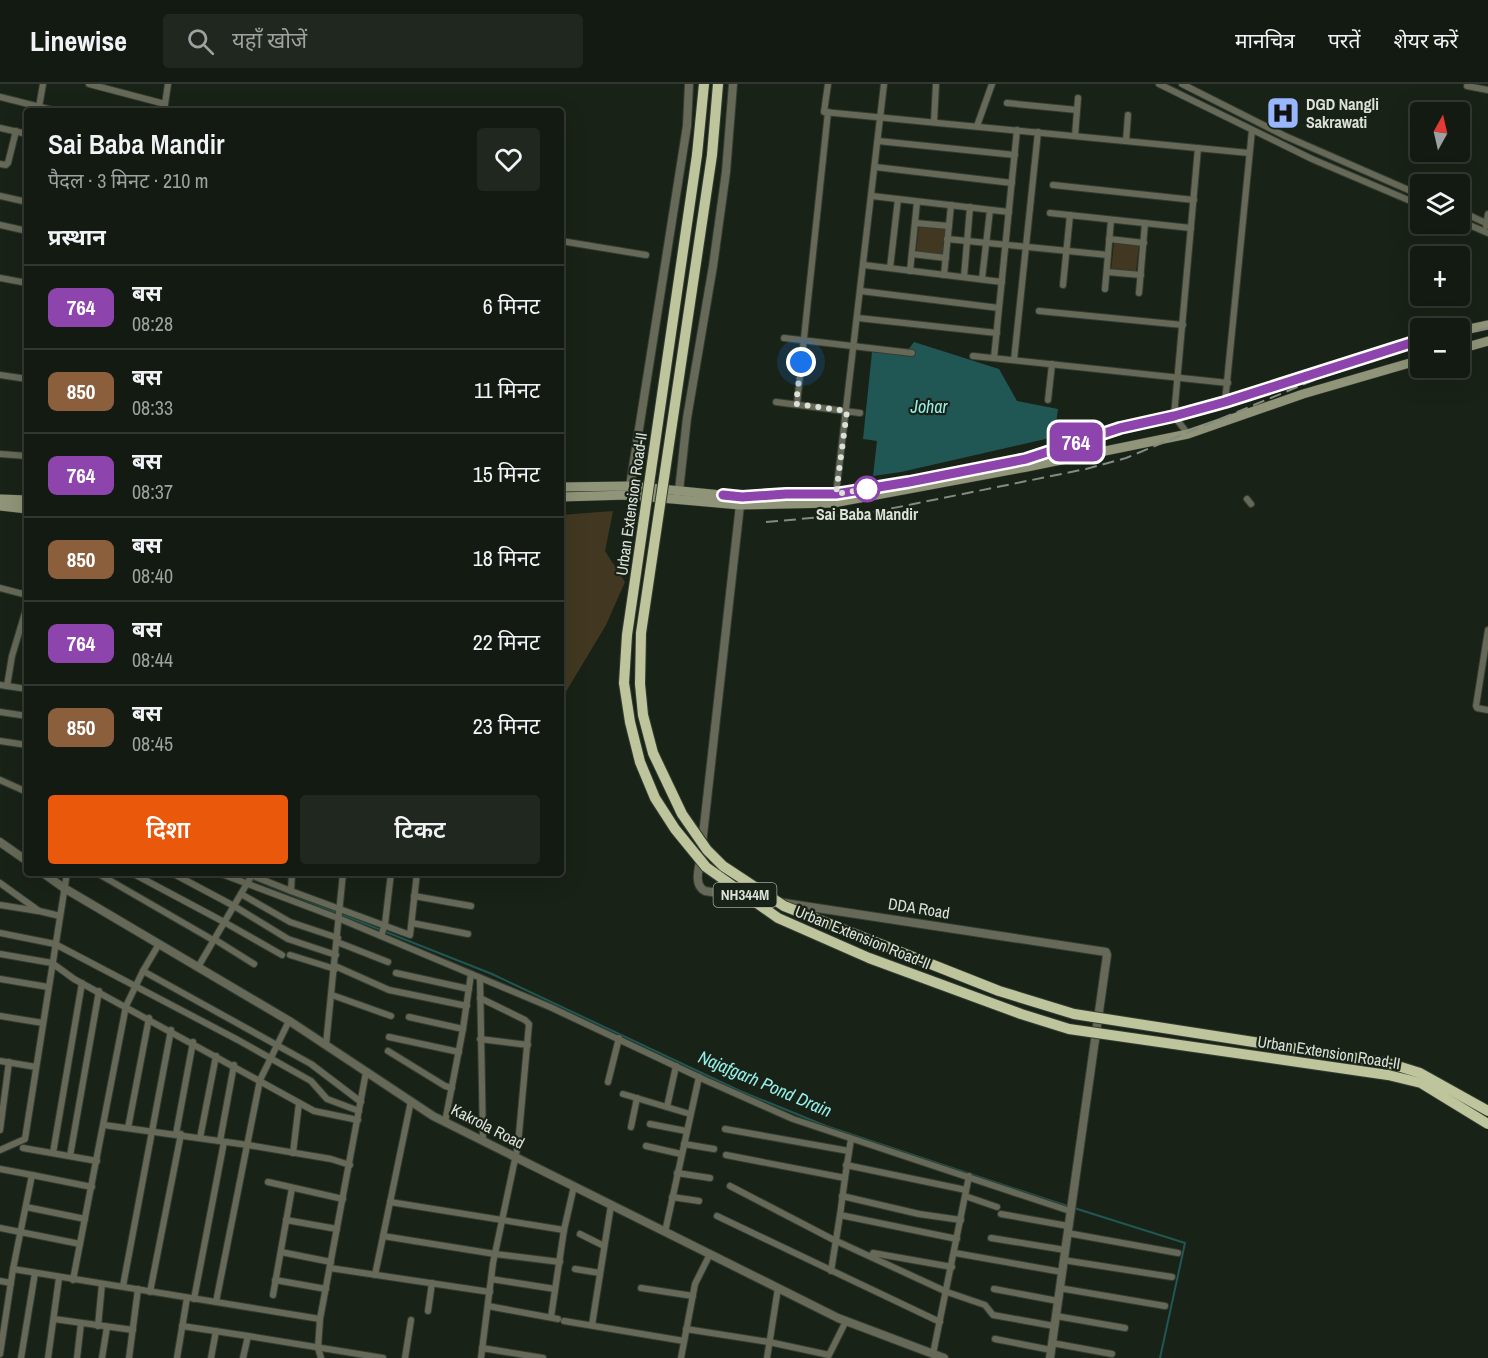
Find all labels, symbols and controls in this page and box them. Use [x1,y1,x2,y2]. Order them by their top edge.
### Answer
search box [163,14,583,68]
text: Linewise [30,22,127,60]
icon: search [184,25,217,58]
text: यहाँ खोजें [232,25,307,55]
text: मानचित्र [1235,26,1295,55]
text: परतें [1328,26,1360,55]
text: शेयर करें [1393,26,1458,55]
place label: DGD Nangli Sakrawati [1306,93,1379,133]
hospital icon: DGD Nangli Sakrawati [1265,95,1301,131]
north arrow [1410,102,1470,162]
map controls [1410,102,1470,378]
text: Sai Baba Mandir [48,125,225,163]
button: heart [477,128,540,191]
text: पैदल · 3 मिनट · 210 m [48,167,208,194]
button: layers [1410,174,1470,234]
text: प्रस्थान [48,222,106,252]
button: + [1410,246,1470,306]
text: बस [132,278,162,308]
text: 6 मिनट [483,291,540,321]
text: 764 [67,293,95,322]
text: 08:28 [132,310,173,337]
button: − [1410,318,1470,378]
your location [786,347,816,377]
text: बस [132,362,162,392]
text: 11 मिनट [474,375,540,405]
text: 850 [67,377,95,406]
text: 08:33 [132,394,173,421]
water label: Johar [910,394,949,419]
line badge: 764 [1042,422,1110,462]
text: 764 [1062,428,1090,457]
street label: Urban Extension Road-II [610,431,652,577]
text: बस [132,446,162,476]
text: 15 मिनट [473,459,540,489]
text: 764 [67,461,95,490]
marker: Sai Baba Mandir [854,476,880,502]
text: 08:37 [132,478,173,505]
place label: Sai Baba Mandir [816,503,919,525]
text: बस [132,530,162,560]
text: 18 मिनट [473,543,540,573]
text: 850 [67,545,95,574]
text: 08:40 [132,562,173,589]
text: बस [132,614,162,644]
text: 22 मिनट [473,627,540,657]
text: 764 [67,629,95,658]
text: 08:44 [132,646,173,673]
text: बस [132,698,162,728]
text: 23 मिनट [473,711,540,741]
text: 850 [67,713,95,742]
text: 08:45 [132,730,173,757]
button: दिशा [48,795,288,864]
button: टिकट [300,795,540,864]
road number: NH344M [714,883,777,907]
street label: DDA Road [887,892,951,924]
street label: Urban Extension Road-II [792,900,934,974]
street label: Urban Extension Road-II [1256,1030,1402,1074]
water label: Najafgarh Pond Drain [695,1044,836,1123]
street label: Kakrola Road [448,1098,528,1154]

